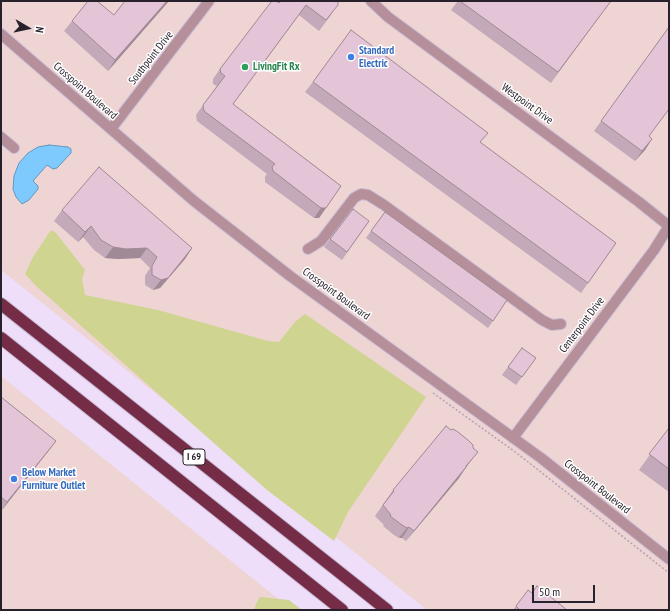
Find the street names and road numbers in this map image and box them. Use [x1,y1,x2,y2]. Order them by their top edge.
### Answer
street label: Southpoint Drive [126,29,176,87]
street label: Crosspoint Boulevard [50,60,120,122]
street label: Westpoint Drive [499,81,555,127]
street label: Crosspoint Boulevard [300,265,372,323]
street label: Centerpoint Drive [557,294,607,356]
road number: I 69 [183,449,205,465]
street label: Crosspoint Boulevard [561,457,633,517]

